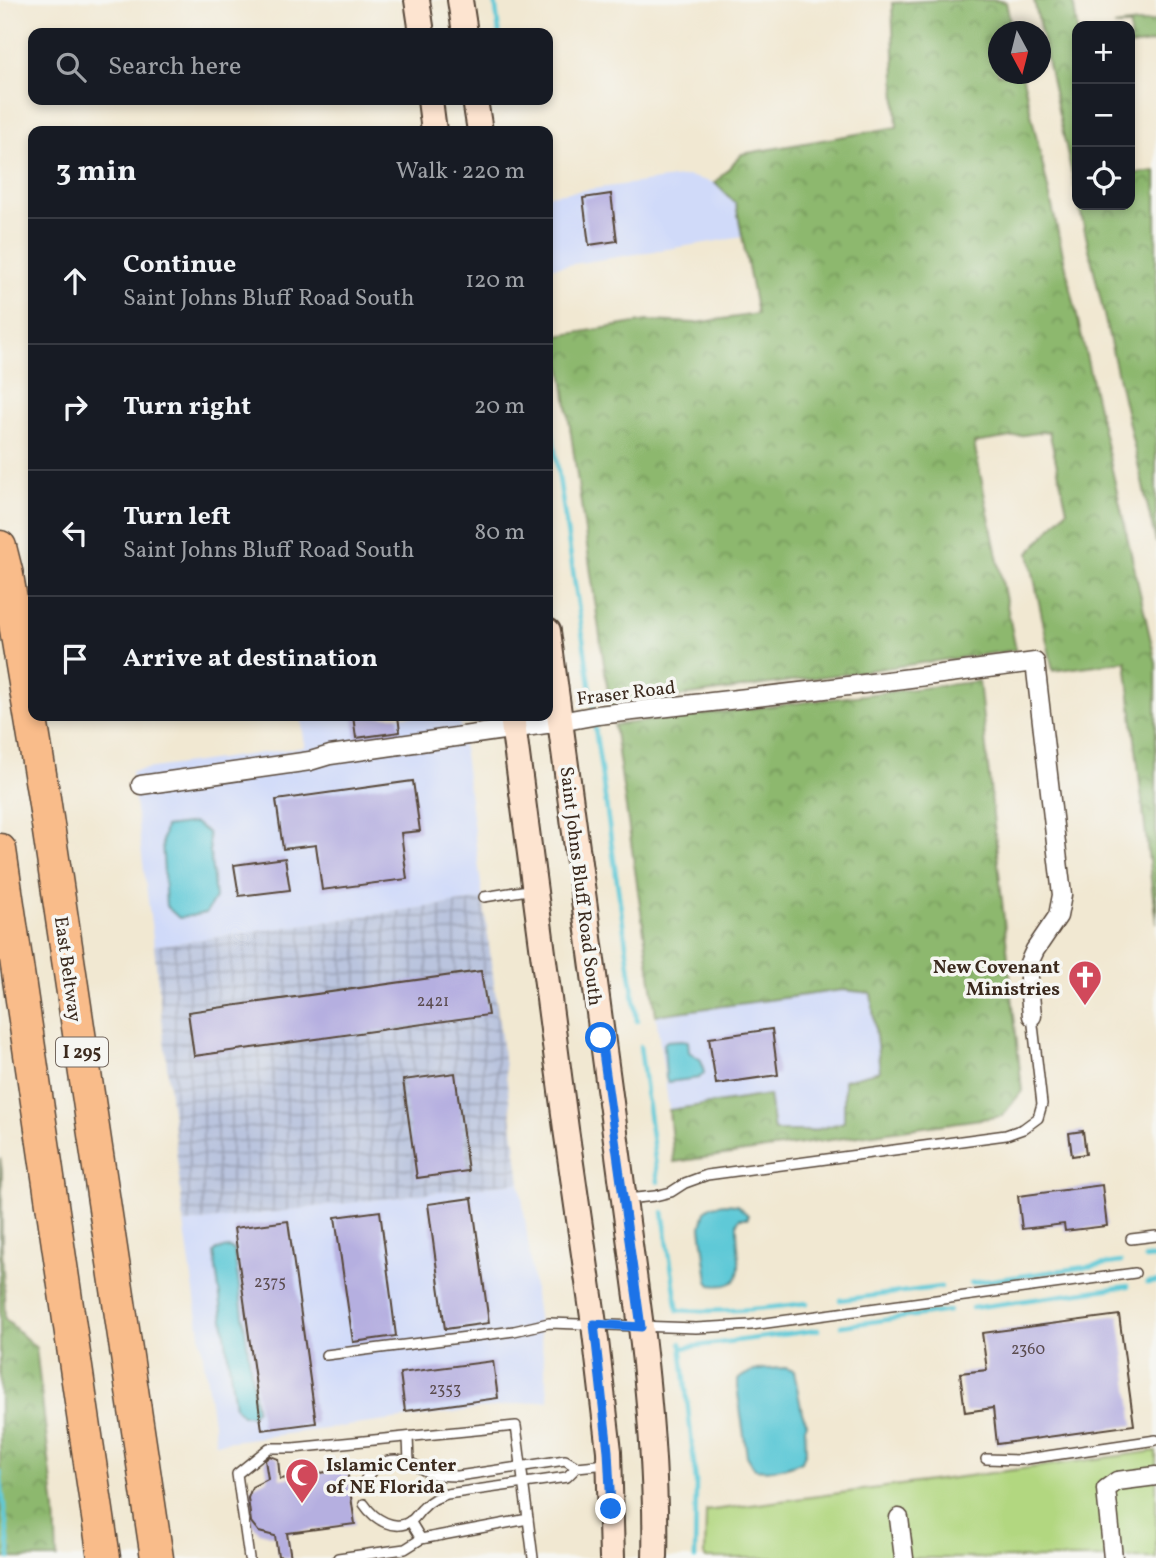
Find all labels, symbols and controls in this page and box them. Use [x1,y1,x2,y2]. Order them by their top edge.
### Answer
north arrow [988,21,1051,84]
map controls [1072,21,1135,210]
button: + [1072,21,1135,84]
search box [28,28,553,105]
icon: search [52,48,90,86]
text: Search here [108,49,241,85]
button: − [1072,84,1135,147]
button: locate [1072,147,1135,210]
text: 3 min [56,151,137,193]
text: Walk · 220 m [396,156,525,188]
text: Continue [123,247,236,283]
icon: ahead [56,262,94,300]
text: 120 m [465,265,525,297]
text: Saint Johns Bluff Road South [123,283,415,315]
icon: right [56,388,94,426]
text: Turn right [123,389,251,425]
text: 20 m [474,391,525,423]
text: Turn left [123,499,231,535]
icon: left [56,514,94,552]
text: 80 m [475,517,525,549]
text: Saint Johns Bluff Road South [123,535,415,567]
icon: arrive [56,640,94,678]
text: Arrive at destination [123,641,378,677]
street label: Fraser Road [575,675,677,713]
street label: Saint Johns Bluff Road South [552,765,608,1007]
street label: East Beltway [47,915,87,1024]
place label: New Covenant Ministries [933,955,1060,1003]
church icon: New Covenant Ministries [1066,958,1104,1007]
house number: 2421 [417,991,449,1013]
route start [585,1022,616,1053]
road number: I 295 [56,1037,108,1066]
house number: 2375 [254,1272,286,1294]
house number: 2360 [1011,1339,1045,1361]
house number: 2353 [429,1379,461,1401]
place label: Islamic Center of NE Florida [326,1453,456,1501]
mosque icon: Islamic Center of NE Florida [283,1456,321,1505]
route end [595,1493,626,1524]

